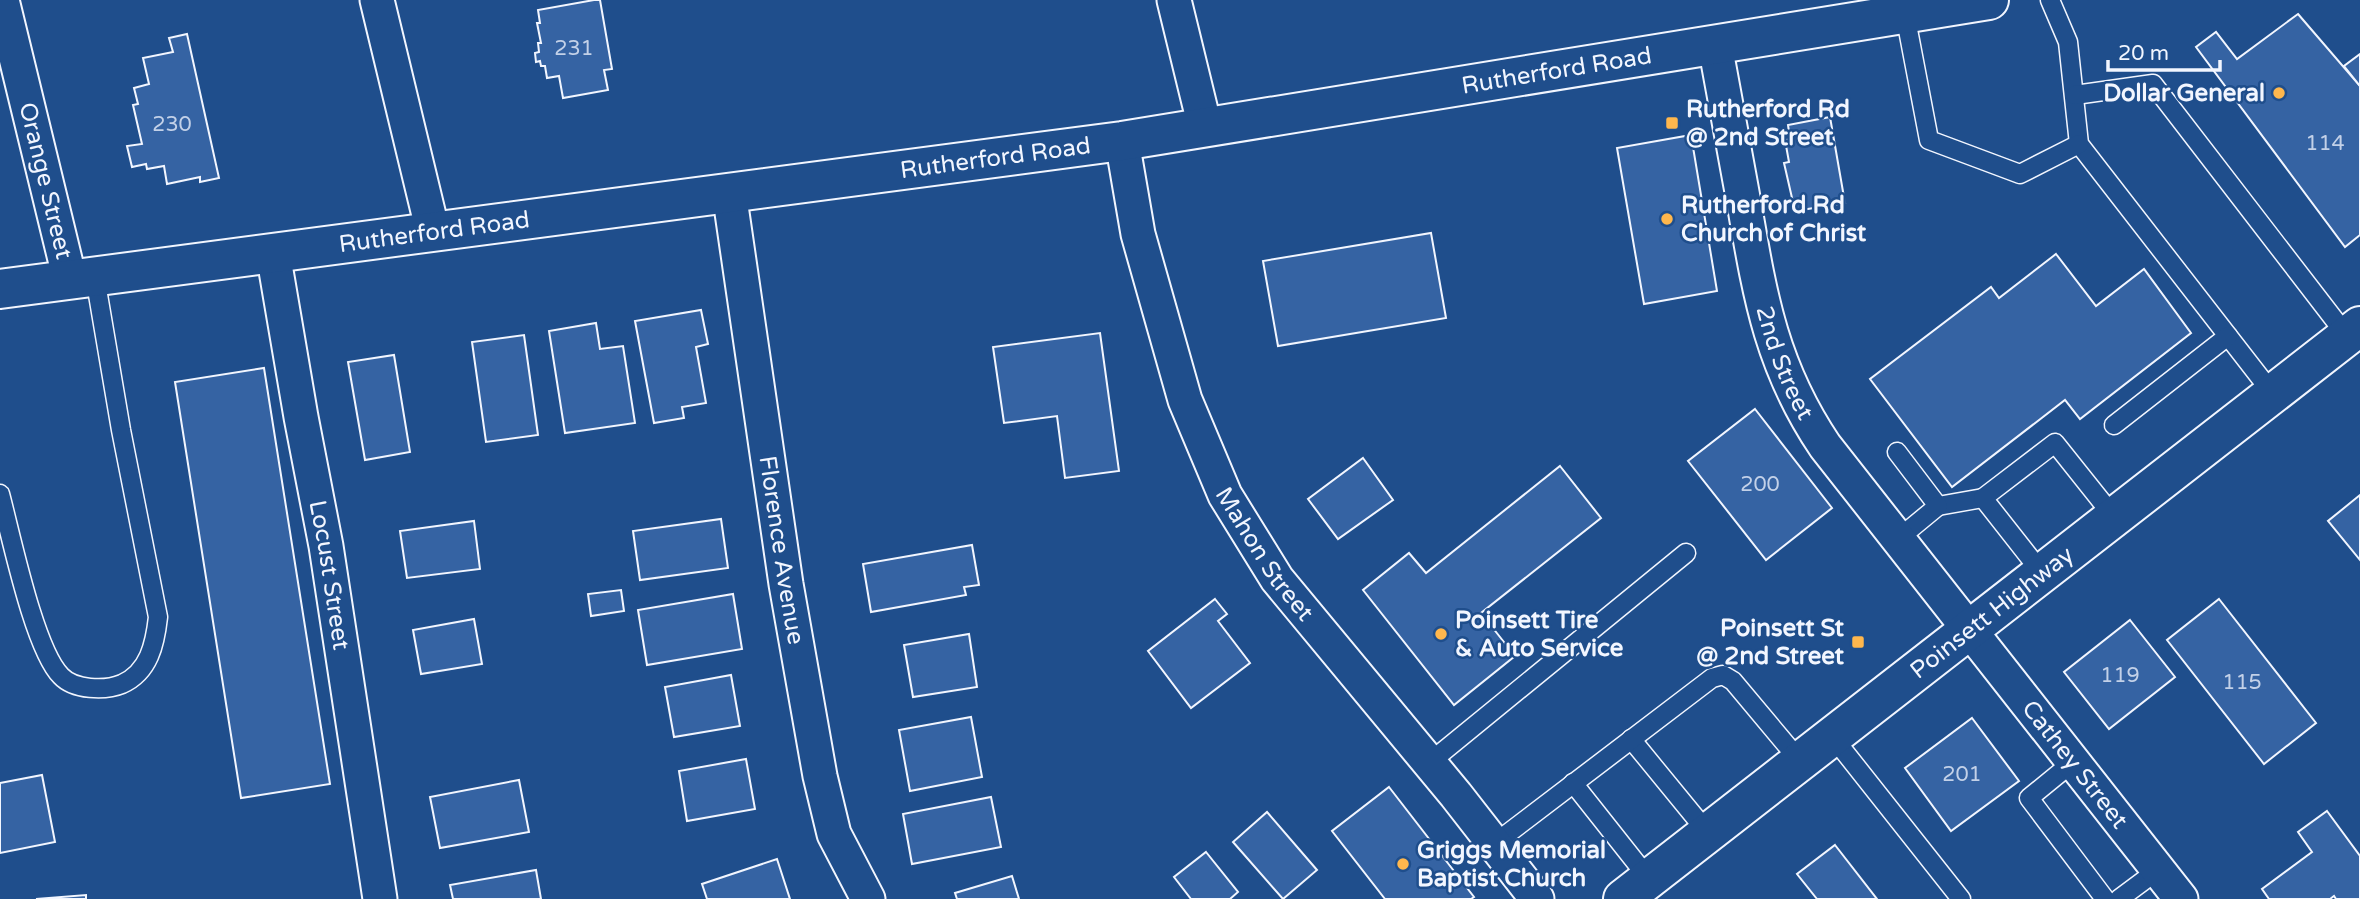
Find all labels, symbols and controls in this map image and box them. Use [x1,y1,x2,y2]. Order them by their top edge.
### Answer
scale bar [2108,28,2220,72]
house number: 231 [554,36,594,61]
street label: Rutherford Road [1459,41,1654,100]
text: 20 m [2118,41,2169,66]
place label: Dollar General [2103,79,2265,108]
marker: Dollar General [2271,85,2287,101]
place label: Rutherford Rd @ 2nd Street [1686,95,1850,152]
street label: Orange Street [13,99,79,262]
house number: 230 [152,112,192,137]
marker: Rutherford Rd @ 2nd Street [1664,115,1680,131]
street label: Rutherford Road [898,131,1092,185]
house number: 114 [2305,131,2345,156]
place label: Rutherford Rd Church of Christ [1681,191,1867,248]
street label: Rutherford Road [337,205,531,259]
marker: Rutherford Rd Church of Christ [1659,211,1675,227]
street label: 2nd Street [1750,303,1820,425]
street label: Florence Avenue [753,454,811,647]
house number: 200 [1740,472,1780,497]
street label: Mahon Street [1209,482,1320,627]
street label: Locust Street [303,498,356,652]
street label: Poinsett Highway [1904,540,2079,685]
place label: Poinsett Tire & Auto Service [1455,606,1624,663]
place label: Poinsett St @ 2nd Street [1697,614,1845,671]
marker: Poinsett Tire & Auto Service [1433,626,1449,642]
marker: Poinsett St @ 2nd Street [1850,634,1866,650]
house number: 119 [2100,663,2140,688]
house number: 115 [2222,670,2262,695]
street label: Cathey Street [2016,694,2134,834]
house number: 201 [1942,762,1982,787]
place label: Griggs Memorial Baptist Church [1417,836,1606,893]
marker: Griggs Memorial Baptist Church [1395,856,1411,872]

